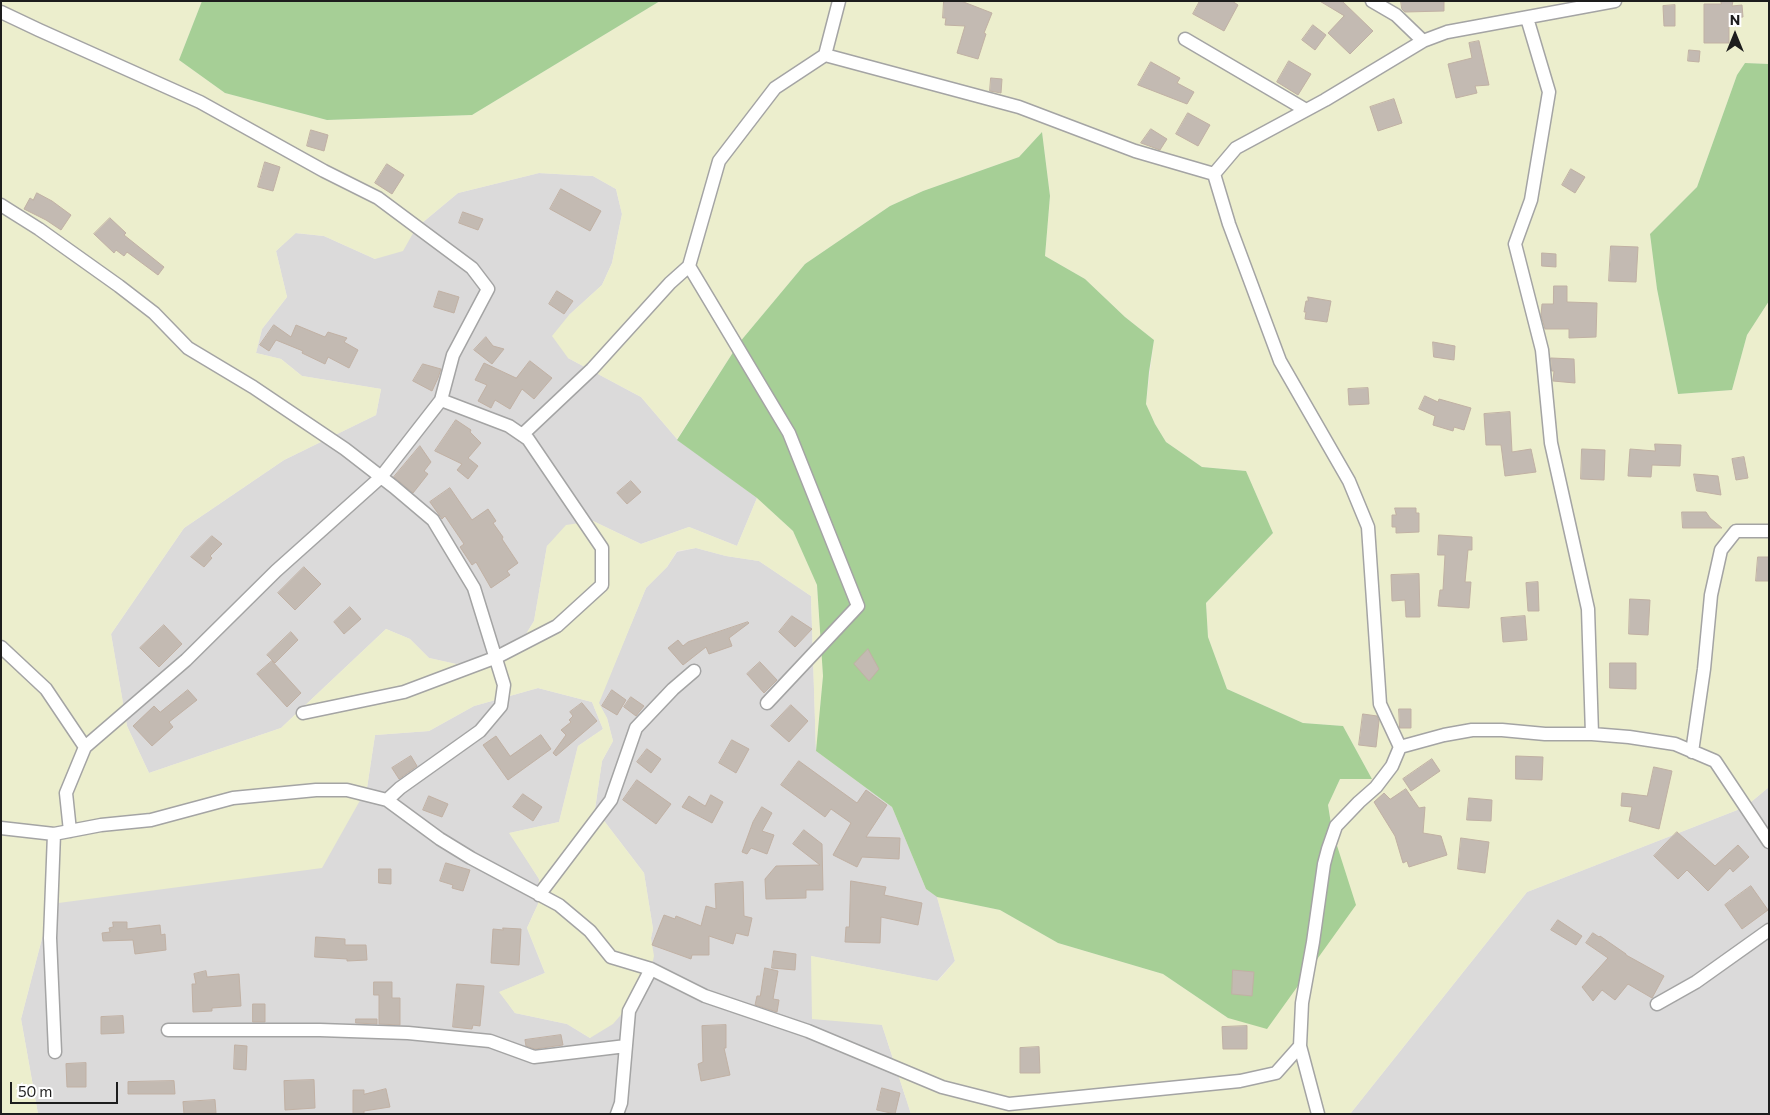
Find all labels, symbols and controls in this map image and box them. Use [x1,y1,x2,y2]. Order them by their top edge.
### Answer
north arrow [1710,10,1760,60]
text: N [1730,11,1740,28]
scale bar [12,1072,120,1104]
text: 50 m [18,1082,52,1100]

